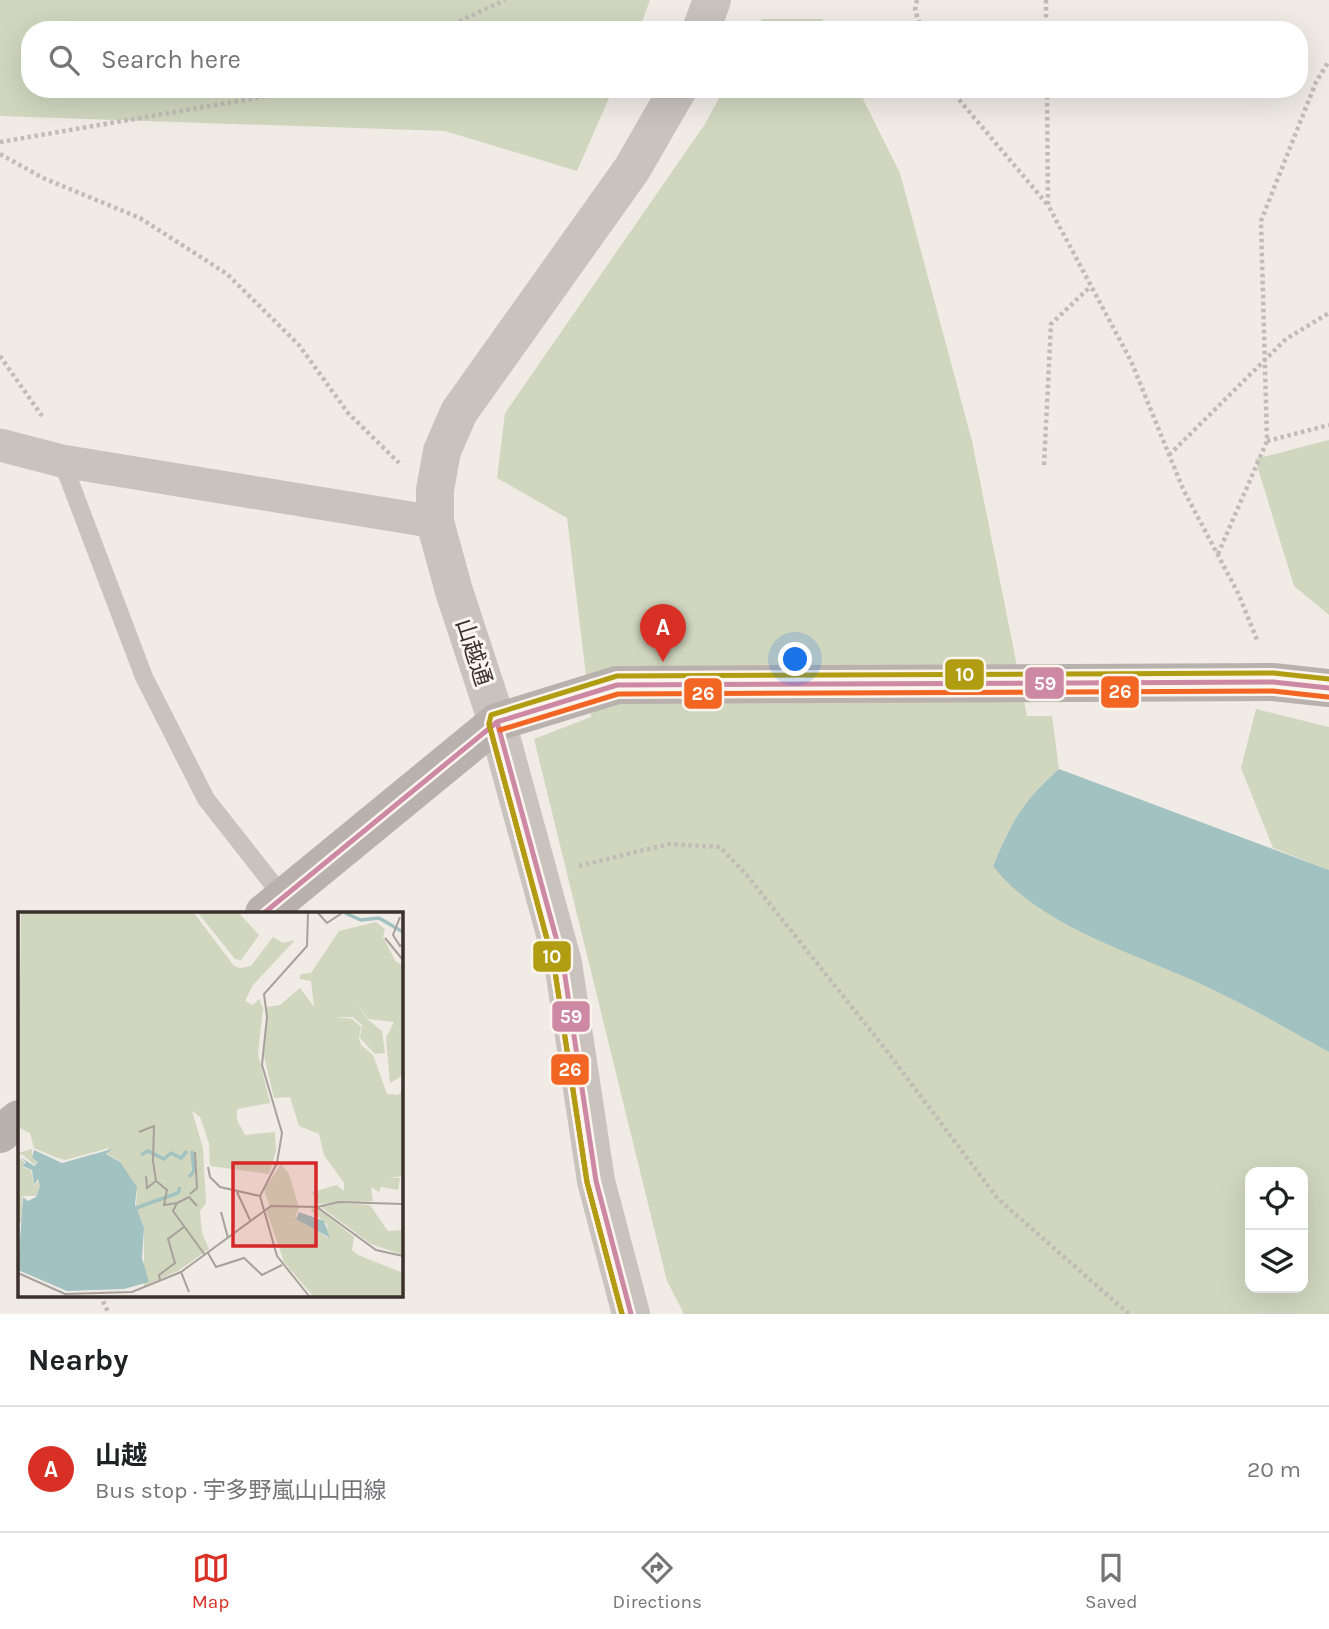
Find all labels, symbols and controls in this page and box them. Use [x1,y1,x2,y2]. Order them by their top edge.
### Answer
search box [21,21,1308,98]
icon: search [45,41,83,79]
text: Search here [101,44,241,75]
pin: A [640,604,686,662]
street label: 山越通 [450,615,497,689]
your location [778,642,812,676]
line badge: 10 [944,658,985,691]
text: 10 [956,664,974,686]
line badge: 59 [1024,666,1065,700]
text: 59 [1034,673,1056,695]
line badge: 26 [1100,675,1140,709]
line badge: 26 [683,677,723,710]
text: 26 [1108,681,1132,703]
text: 26 [691,683,715,705]
inset map [18,912,402,1296]
line badge: 10 [532,940,572,973]
text: 10 [543,946,561,968]
line badge: 59 [551,1000,591,1033]
text: 59 [560,1006,582,1028]
line badge: 26 [550,1053,590,1086]
text: 26 [558,1059,582,1081]
map controls [1245,1167,1308,1293]
button: locate [1245,1167,1308,1230]
button: layers [1245,1230,1308,1293]
text: Nearby [28,1342,128,1378]
text: 山越 [95,1440,147,1471]
text: A [44,1456,58,1483]
text: 20 m [1247,1456,1301,1483]
text: Bus stop · 宇多野嵐山山田線 [95,1477,387,1504]
tab: Map [192,1549,230,1613]
tab: Directions [613,1549,702,1613]
tab: Saved [1085,1549,1137,1613]

